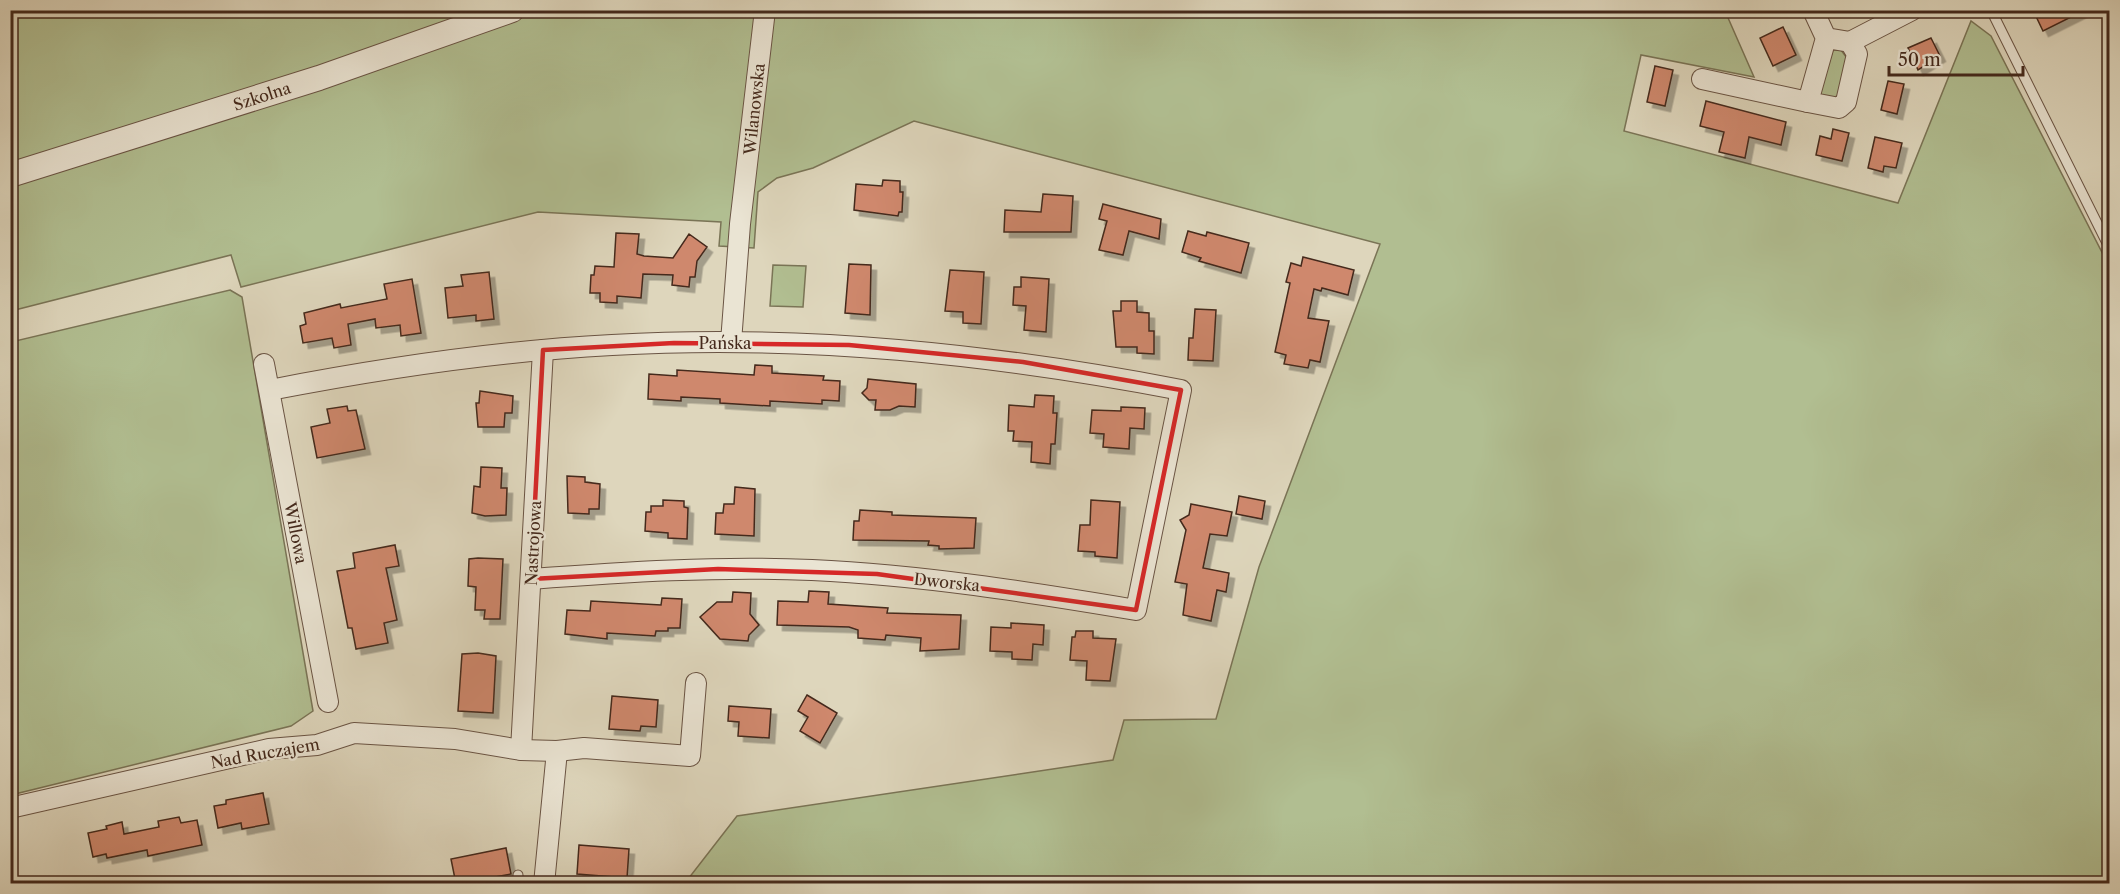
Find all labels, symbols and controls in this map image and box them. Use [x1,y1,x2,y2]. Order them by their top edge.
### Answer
scale bar [1889,39,2022,77]
text: 50 m [1898,49,1941,71]
street label: Wilanowska [739,62,769,157]
street label: Szkolna [231,77,294,115]
street label: Pańska [699,333,752,353]
street label: Willowa [280,499,312,566]
street label: Nastrojowa [521,499,545,586]
street label: Dworska [913,569,982,595]
street label: Nad Ruczajem [209,734,321,772]

